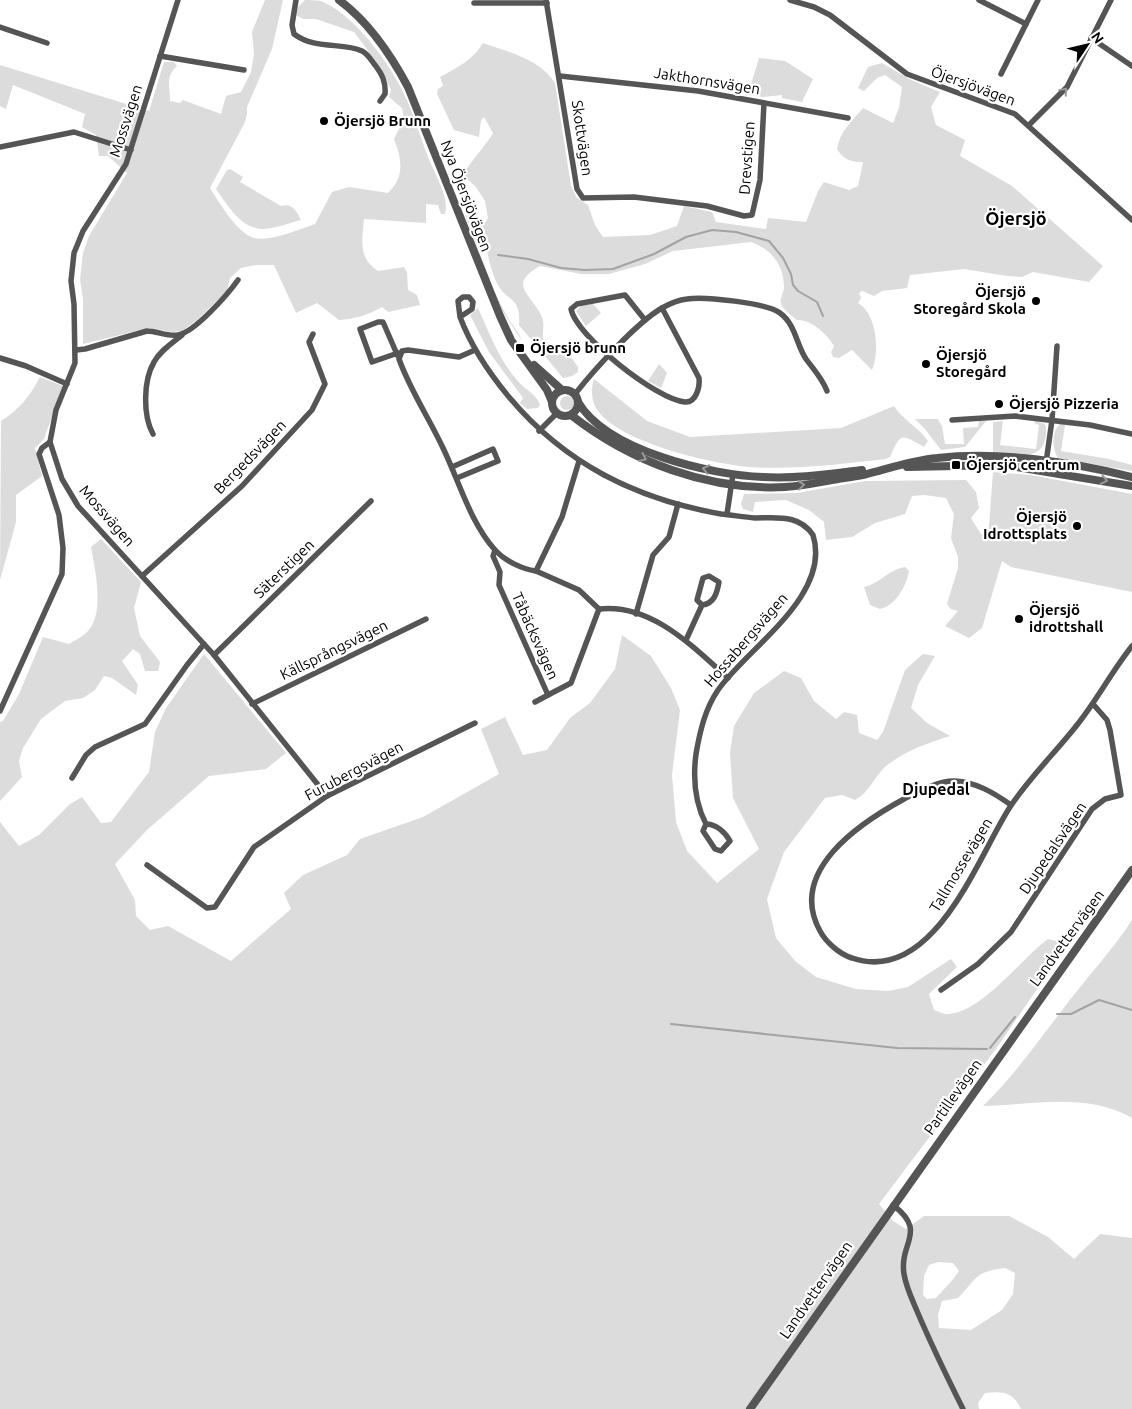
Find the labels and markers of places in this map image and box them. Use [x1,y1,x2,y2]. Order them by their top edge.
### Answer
place label: Öjersjö Brunn [334,112,431,129]
marker: Öjersjö Brunn [318,115,330,127]
place label: Öjersjö Storegård Skola [914,283,1026,317]
marker: Öjersjö Storegård Skola [1030,295,1042,307]
place label: Öjersjö brunn [530,339,626,356]
marker: Öjersjö brunn [514,342,526,354]
place label: Öjersjö Storegård [936,346,1007,380]
marker: Öjersjö Storegård [920,358,932,370]
place label: Öjersjö Pizzeria [1009,395,1119,412]
marker: Öjersjö Pizzeria [993,398,1005,410]
place label: Öjersjö centrum [966,456,1079,473]
marker: Öjersjö centrum [950,459,962,471]
place label: Öjersjö Idrottsplats [983,508,1067,542]
marker: Öjersjö Idrottsplats [1071,520,1083,532]
place label: Öjersjö idrottshall [1029,601,1104,635]
marker: Öjersjö idrottshall [1013,613,1025,625]

